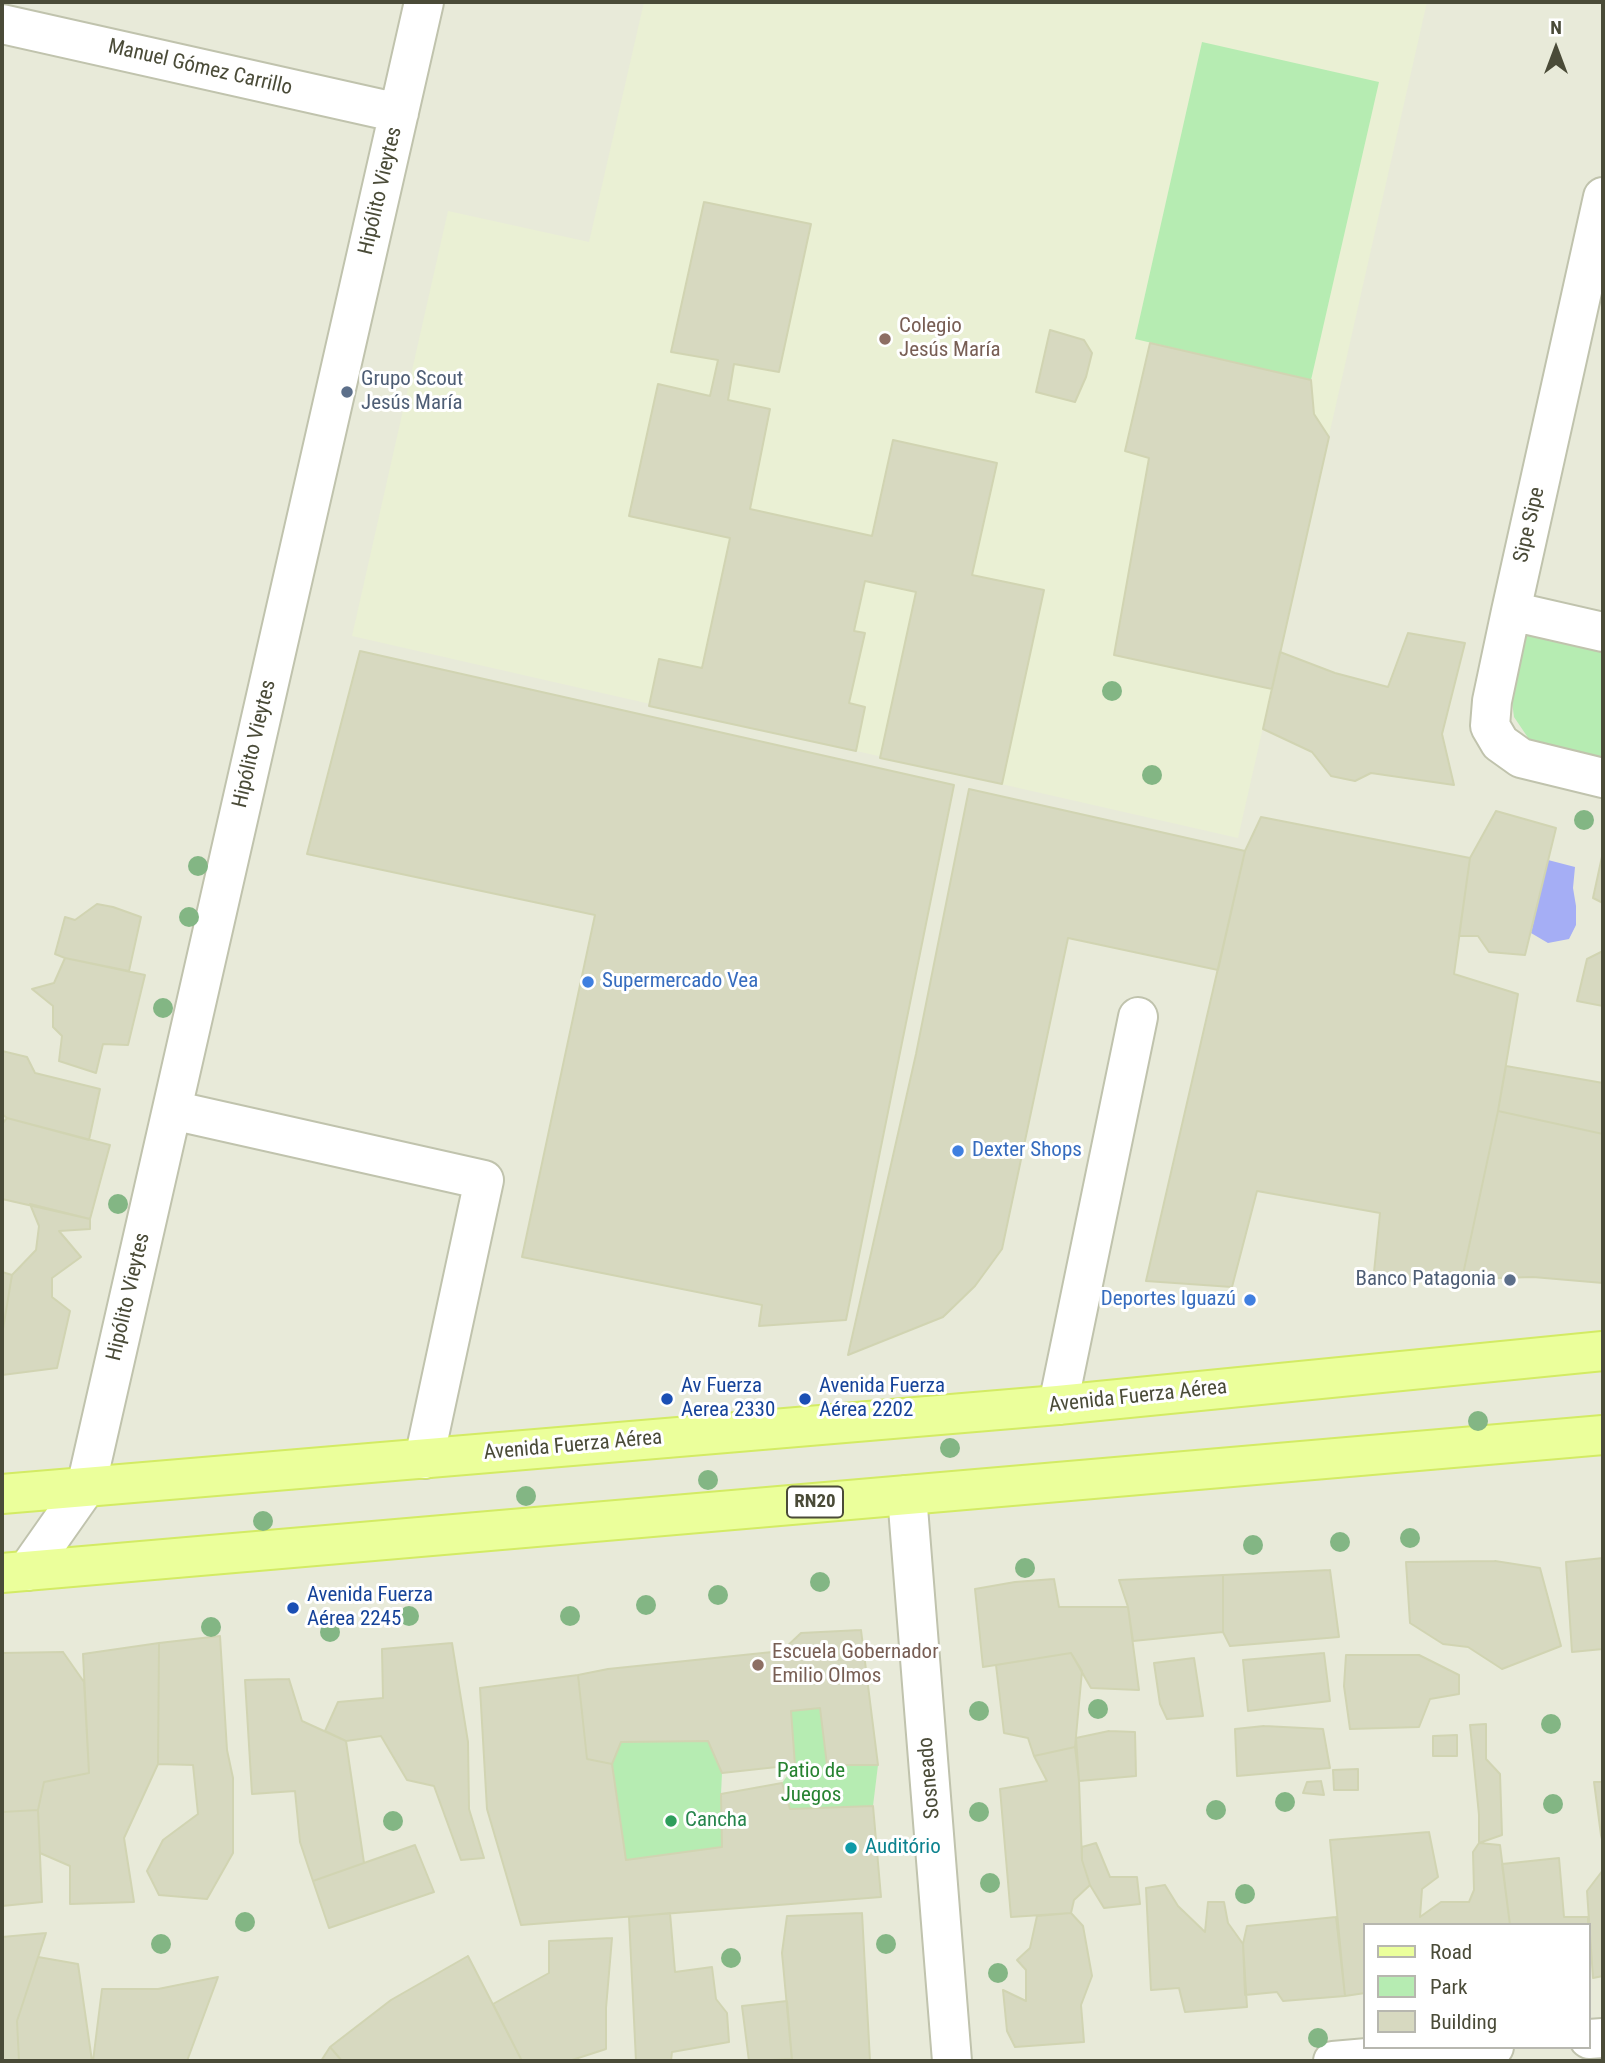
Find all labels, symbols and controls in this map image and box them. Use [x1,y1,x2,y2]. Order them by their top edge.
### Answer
north arrow [1521,14,1591,84]
text: N [1550,16,1562,39]
street label: Manuel Gómez Carrillo [106,35,294,101]
street label: Hipólito Vieytes [354,125,408,257]
place label: Colegio Jesús María [899,314,1000,364]
marker: Colegio Jesús María [877,331,893,347]
place label: Grupo Scout Jesús María [361,367,463,417]
marker: Grupo Scout Jesús María [339,384,355,400]
street label: Sipe Sipe [1509,485,1551,565]
street label: Hipólito Vieytes [228,678,282,810]
place label: Supermercado Vea [602,969,758,995]
marker: Supermercado Vea [580,974,596,990]
place label: Dexter Shops [972,1138,1082,1164]
marker: Dexter Shops [950,1143,966,1159]
street label: Hipólito Vieytes [102,1231,156,1363]
place label: Banco Patagonia [1355,1267,1496,1293]
marker: Banco Patagonia [1502,1272,1518,1288]
place label: Deportes Iguazú [1101,1287,1236,1313]
marker: Deportes Iguazú [1242,1292,1258,1308]
place label: Av Fuerza Aerea 2330 [681,1374,775,1424]
place label: Avenida Fuerza Aérea 2202 [819,1374,945,1424]
street label: Avenida Fuerza Aérea [1048,1375,1228,1419]
marker: Av Fuerza Aerea 2330 [659,1391,675,1407]
marker: Avenida Fuerza Aérea 2202 [797,1391,813,1407]
street label: Avenida Fuerza Aérea [483,1426,663,1466]
road number: RN20 [787,1486,843,1518]
place label: Avenida Fuerza Aérea 2245 [307,1583,433,1633]
marker: Avenida Fuerza Aérea 2245 [285,1600,301,1616]
place label: Escuela Gobernador Emilio Olmos [772,1640,939,1690]
marker: Escuela Gobernador Emilio Olmos [750,1657,766,1673]
street label: Sosneado [914,1736,946,1820]
park label: Patio de Juegos [777,1759,845,1809]
place label: Cancha [685,1808,747,1834]
marker: Cancha [663,1813,679,1829]
place label: Auditório [865,1835,941,1861]
marker: Auditório [843,1840,859,1856]
legend [1364,1923,1591,2049]
text: Road [1430,1940,1472,1964]
text: Park [1430,1975,1467,1999]
text: Building [1430,2010,1497,2034]

